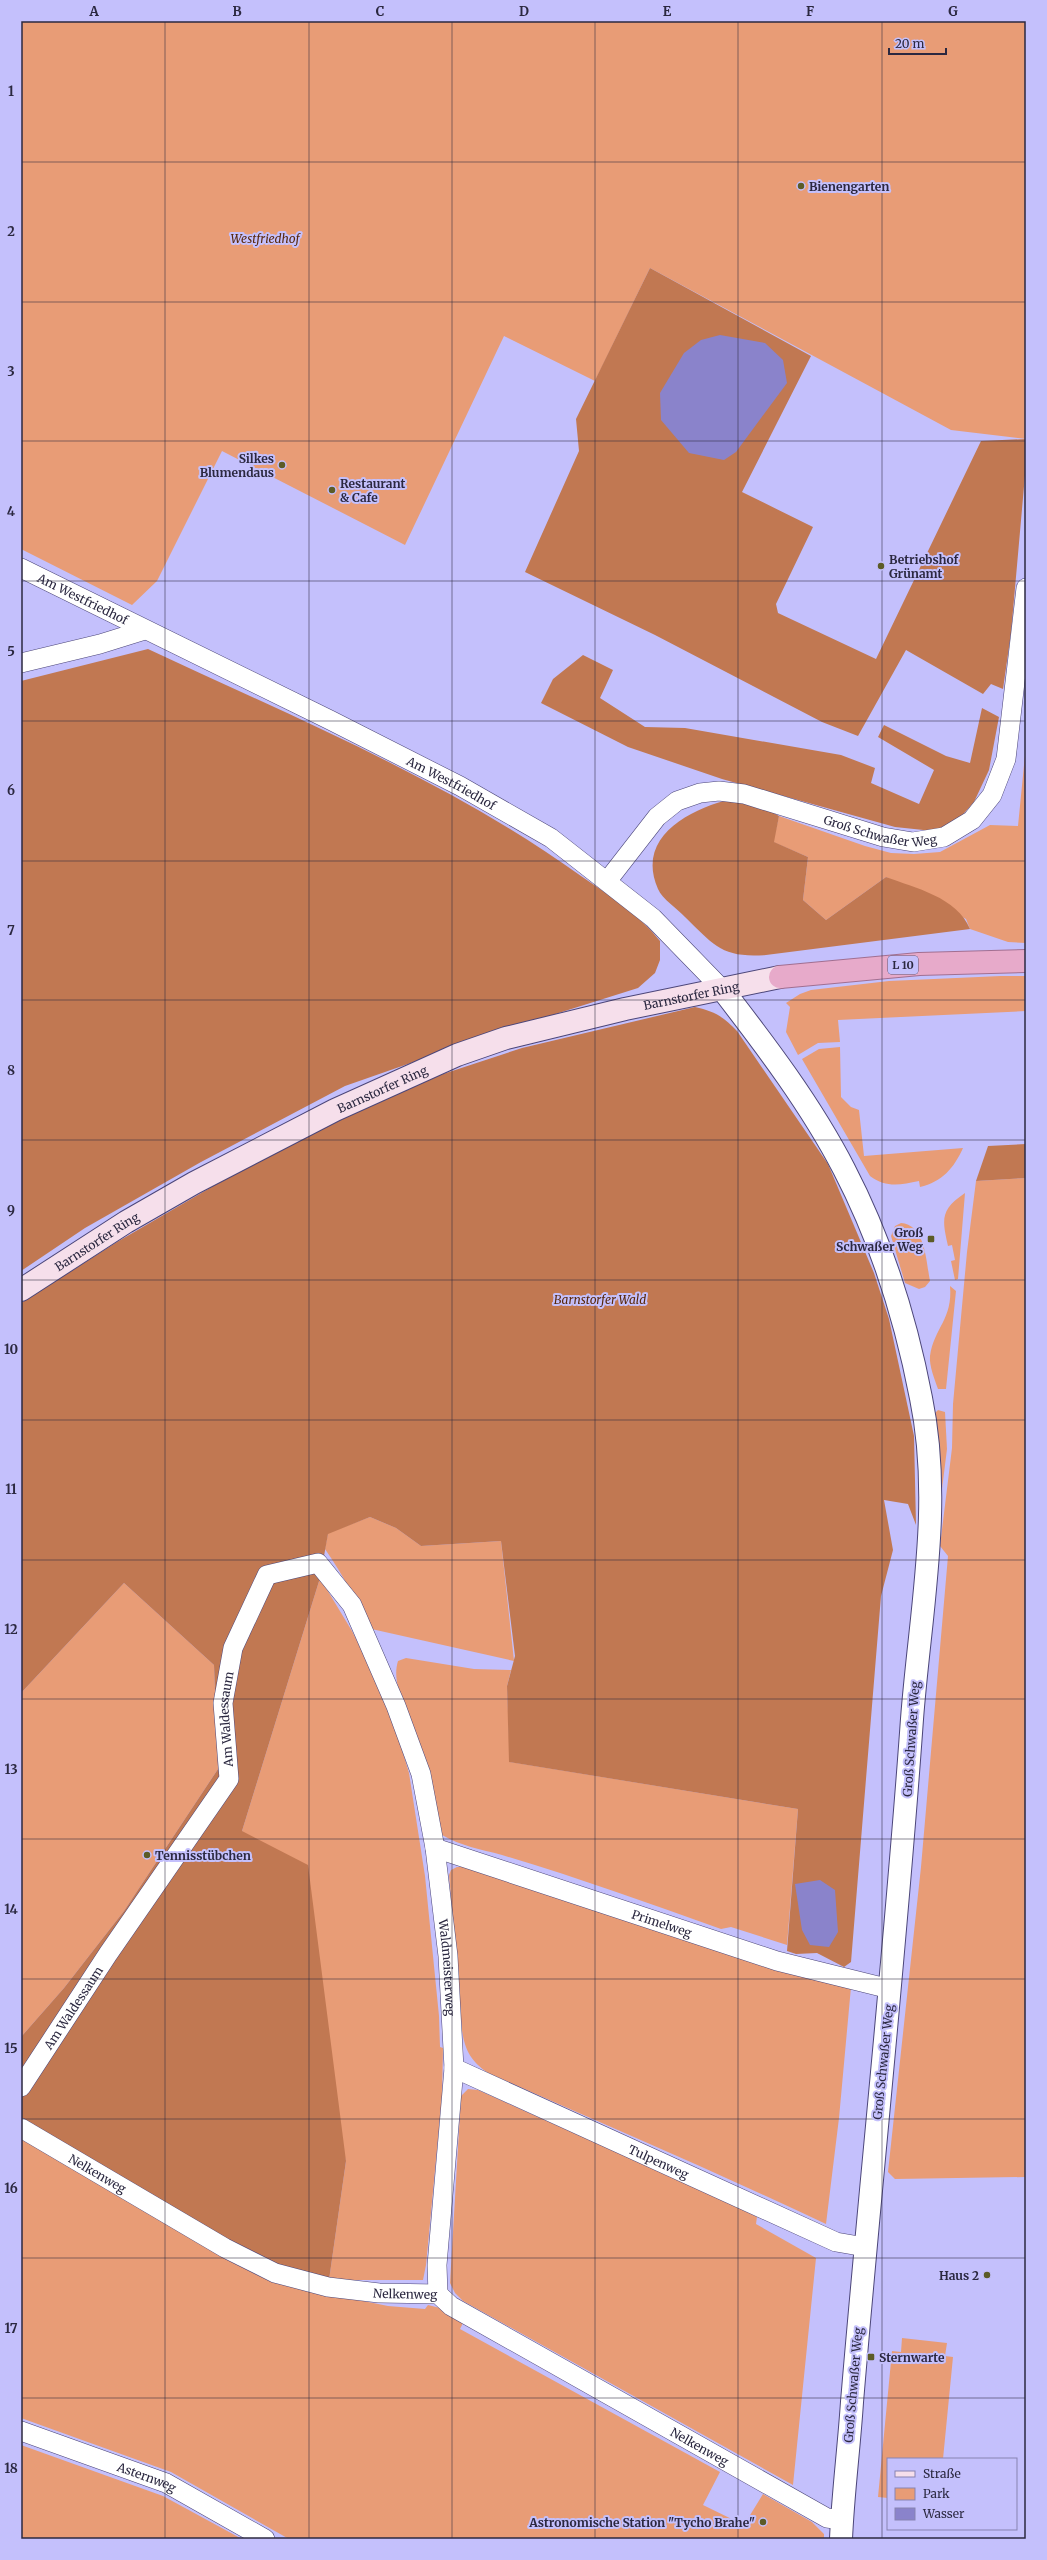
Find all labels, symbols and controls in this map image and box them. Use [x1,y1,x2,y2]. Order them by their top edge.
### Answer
text: A [88,3,99,20]
text: B [232,3,242,20]
text: C [376,3,385,20]
text: D [519,3,529,20]
text: E [663,3,672,20]
text: F [806,3,814,20]
text: G [948,3,958,20]
scale bar [889,30,946,56]
text: 20 m [895,36,924,51]
text: 1 [8,83,14,100]
place label: Bienengarten [809,179,889,194]
marker: Bienengarten [796,181,806,191]
text: 2 [7,223,15,240]
park label: Westfriedhof [230,231,301,246]
text: 3 [7,363,15,380]
place label: Silkes Blumendaus [200,451,274,480]
marker: Silkes Blumendaus [277,460,287,470]
place label: Restaurant & Cafe [340,476,405,505]
marker: Restaurant & Cafe [327,485,337,495]
text: 4 [7,503,16,520]
place label: Betriebshof Grünamt [889,552,960,581]
marker: Betriebshof Grünamt [876,561,886,571]
street label: Am Westfriedhof [34,569,131,627]
text: 5 [7,643,15,660]
street label: Am Westfriedhof [403,752,499,813]
text: 6 [7,782,15,799]
street label: Groß Schwaßer Weg [822,812,939,850]
text: 7 [7,922,15,939]
road number: L 10 [888,956,918,974]
street label: Barnstorfer Ring [642,978,741,1013]
text: 8 [7,1062,15,1079]
street label: Barnstorfer Ring [335,1062,430,1116]
text: 9 [7,1202,15,1219]
street label: Barnstorfer Ring [52,1208,142,1274]
place label: Groß Schwaßer Weg [836,1225,923,1254]
marker: Groß Schwaßer Weg [926,1234,936,1244]
park label: Barnstorfer Wald [554,1292,646,1307]
text: 10 [4,1341,18,1358]
text: 11 [5,1481,17,1498]
text: 12 [4,1621,18,1638]
street label: Am Waldessaum [215,1670,236,1768]
street label: Groß Schwaßer Weg [899,1680,923,1797]
text: 13 [4,1761,18,1778]
place label: Tennisstübchen [155,1848,251,1863]
marker: Tennisstübchen [142,1850,152,1860]
text: 14 [4,1901,19,1918]
street label: Primelweg [630,1906,695,1940]
street label: Waldmeisterweg [436,1917,459,2017]
street label: Am Waldessaum [40,1963,106,2053]
street label: Groß Schwaßer Weg [869,2003,897,2120]
text: 15 [4,2040,18,2057]
street label: Tulpenweg [626,2141,692,2182]
street label: Nelkenweg [66,2150,130,2196]
text: 16 [4,2180,18,2197]
place label: Haus 2 [939,2268,979,2283]
marker: Haus 2 [982,2270,992,2280]
street label: Nelkenweg [372,2285,438,2301]
text: 17 [4,2320,18,2337]
street label: Groß Schwaßer Weg [840,2326,866,2443]
place label: Sternwarte [879,2350,945,2365]
marker: Sternwarte [866,2352,876,2362]
street label: Nelkenweg [668,2424,732,2469]
street label: Asternweg [114,2458,180,2495]
legend [887,2458,1017,2530]
text: 18 [4,2460,18,2477]
text: Straße [923,2466,961,2481]
text: Park [923,2486,950,2501]
text: Wasser [922,2506,965,2521]
place label: Astronomische Station "Tycho Brahe" [528,2515,755,2530]
marker: Astronomische Station "Tycho Brahe" [758,2517,768,2527]

